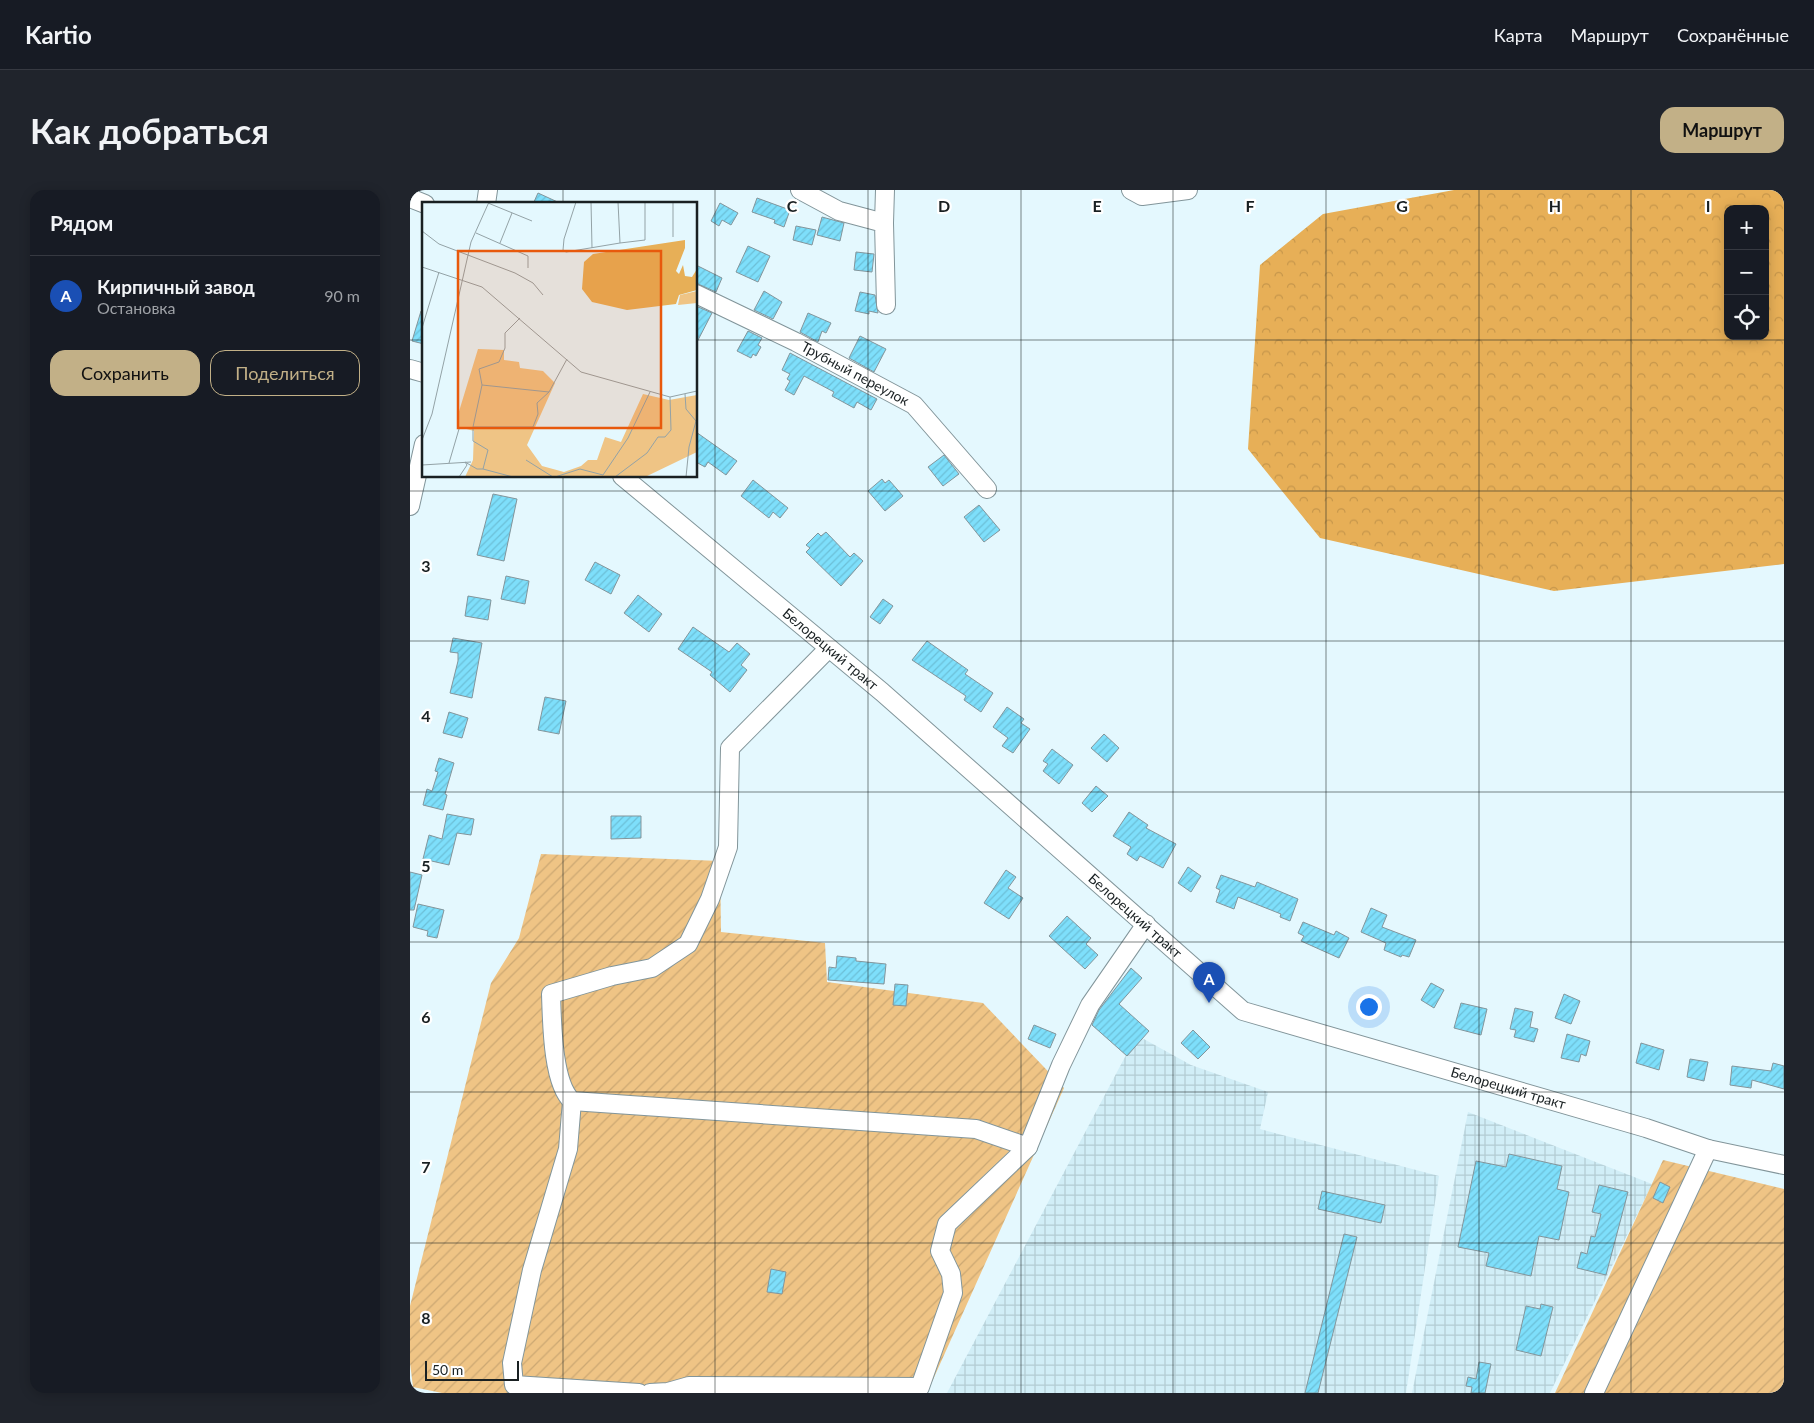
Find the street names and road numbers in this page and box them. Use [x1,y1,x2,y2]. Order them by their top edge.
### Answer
street label: Трубный переулок [799,337,913,409]
street label: Белорецкий тракт [780,604,882,693]
street label: Белорецкий тракт [1085,870,1186,961]
street label: Белорецкий тракт [1449,1063,1568,1112]

